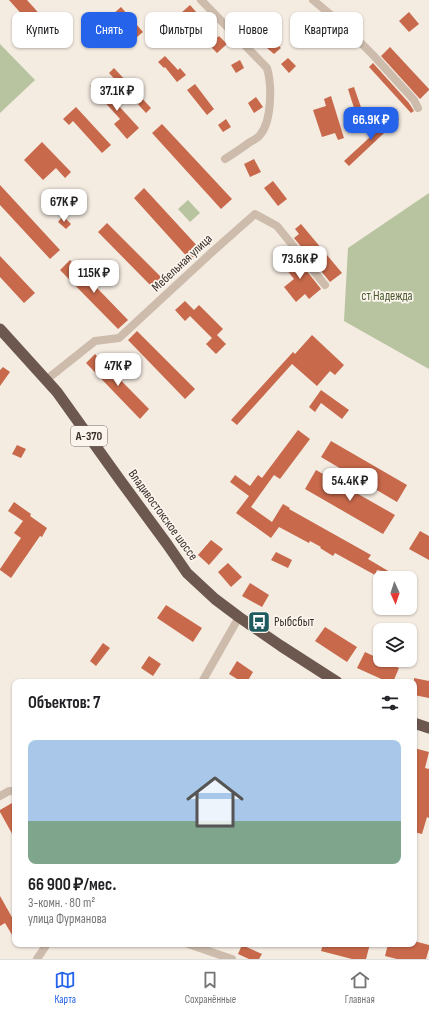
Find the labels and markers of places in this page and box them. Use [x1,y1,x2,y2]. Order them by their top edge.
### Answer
pin: 37.1K ₽ [80,78,154,112]
pin: 66.9K ₽ [334,107,408,141]
pin: 67K ₽ [36,189,92,223]
pin: 73.6K ₽ [263,246,337,280]
pin: 115K ₽ [61,260,127,294]
pin: 47K ₽ [90,353,146,387]
pin: 54.4K ₽ [313,468,387,502]
bus stop icon: Рыбсбыт [246,609,272,635]
place label: Рыбсбыт [274,614,315,630]

